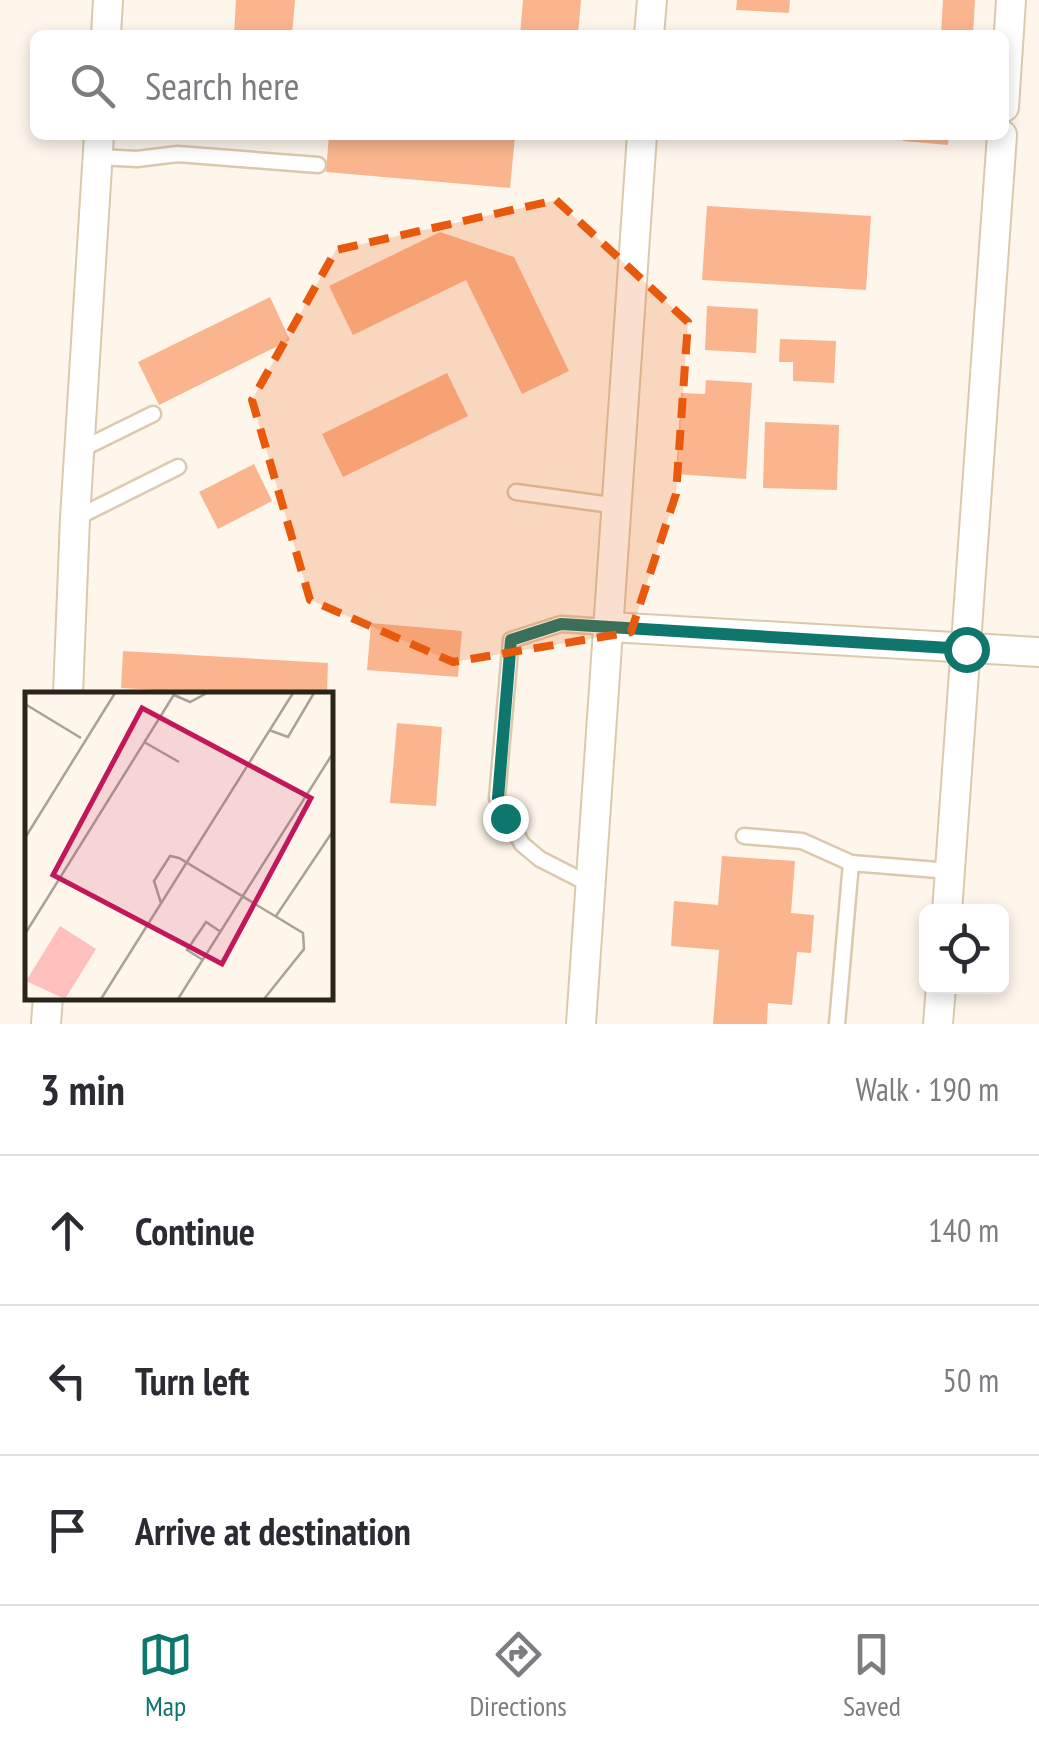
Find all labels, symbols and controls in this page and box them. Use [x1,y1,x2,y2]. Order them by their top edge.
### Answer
search box [30,30,1009,140]
icon: search [65,58,120,113]
text: Search here [145,61,299,110]
route start [944,627,990,673]
inset map [25,692,332,999]
route end [483,796,529,842]
map controls [919,904,1009,994]
button: locate [919,904,1009,994]
text: 3 min [40,1062,125,1117]
text: Walk · 190 m [855,1068,999,1110]
icon: ahead [40,1203,95,1258]
text: Continue [135,1206,255,1255]
text: 140 m [928,1209,999,1251]
icon: left [40,1353,95,1408]
text: Turn left [135,1356,249,1405]
text: 50 m [943,1359,999,1401]
icon: arrive [40,1503,95,1558]
text: Arrive at destination [135,1506,411,1555]
tab: Map [138,1627,193,1724]
tab: Directions [469,1627,567,1724]
tab: Saved [843,1627,901,1724]

